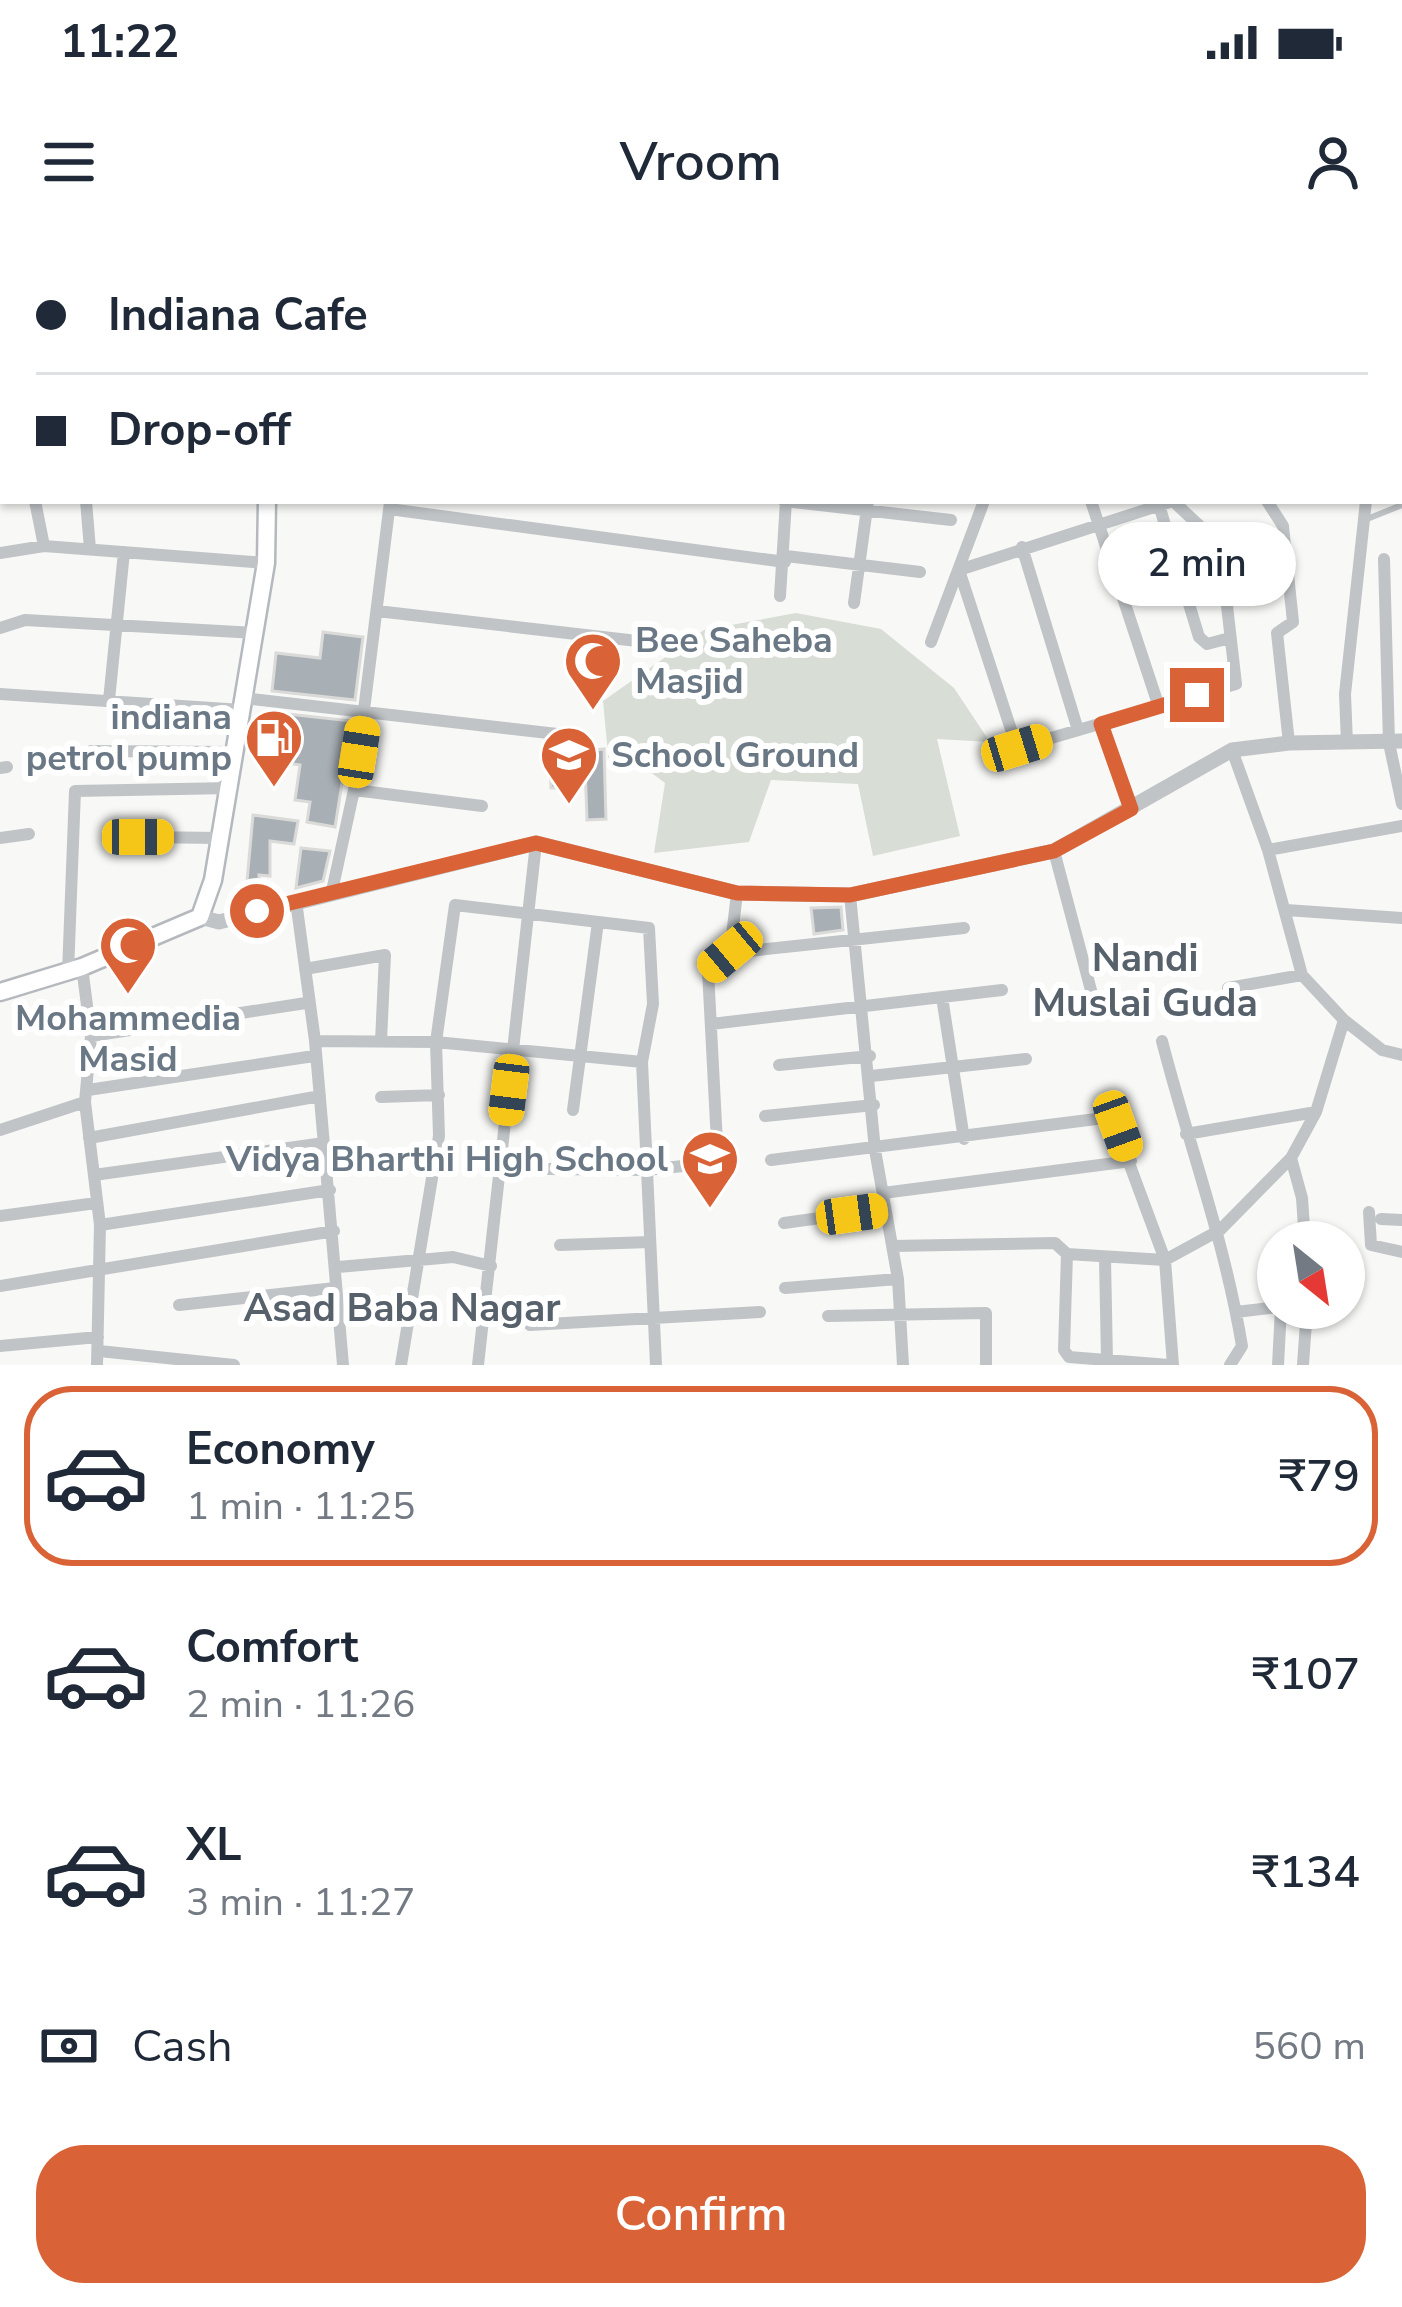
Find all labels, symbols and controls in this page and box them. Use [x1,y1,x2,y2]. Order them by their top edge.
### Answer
text: 11:22 [60,12,179,73]
text: Vroom [620,125,782,199]
icon: menu [36,129,102,195]
icon: person [1300,129,1366,195]
text: Indiana Cafe [108,285,368,346]
text: Drop-off [108,400,291,461]
callout: 2 min [1098,521,1296,605]
text: 2 min [1147,537,1247,590]
place label: Bee Saheba Masjid [635,616,833,706]
mosque icon: Bee Saheba Masjid [562,630,624,712]
route end [1170,668,1224,722]
place label: indiana petrol pump [26,693,232,783]
fuel station icon: indiana petrol pump [243,707,305,789]
car [336,714,382,790]
car [977,720,1057,776]
school or university icon: School Ground [538,724,600,806]
place label: School Ground [611,731,859,780]
car [102,819,174,855]
route start [230,884,284,938]
mosque icon: Mohammedia Masid [97,914,159,996]
car [691,915,769,989]
district label: Nandi Muslai Guda [1032,932,1258,1030]
place label: Mohammedia Masid [15,994,241,1084]
car [487,1052,531,1128]
car [1089,1086,1147,1166]
school or university icon: Vidya Bharthi High School [679,1128,741,1210]
place label: Vidya Bharthi High School [225,1135,669,1184]
car [814,1191,890,1237]
north arrow [1257,1221,1365,1329]
map controls [1257,1221,1365,1329]
district label: Asad Baba Nagar [243,1282,561,1335]
text: Economy [186,1419,375,1480]
icon: car [42,1422,150,1530]
text: ₹79 [1279,1446,1360,1507]
text: 1 min · 11:25 [186,1480,415,1533]
text: Comfort [186,1617,358,1678]
icon: car [42,1620,150,1728]
text: ₹107 [1252,1644,1360,1705]
text: 2 min · 11:26 [186,1678,415,1731]
text: XL [186,1815,242,1876]
icon: car [42,1818,150,1926]
text: ₹134 [1252,1842,1360,1903]
text: 3 min · 11:27 [186,1876,415,1929]
icon: cash [36,2013,102,2079]
text: Cash [132,2016,233,2077]
text: 560 m [1252,2020,1366,2073]
button: Confirm [36,2145,1366,2283]

